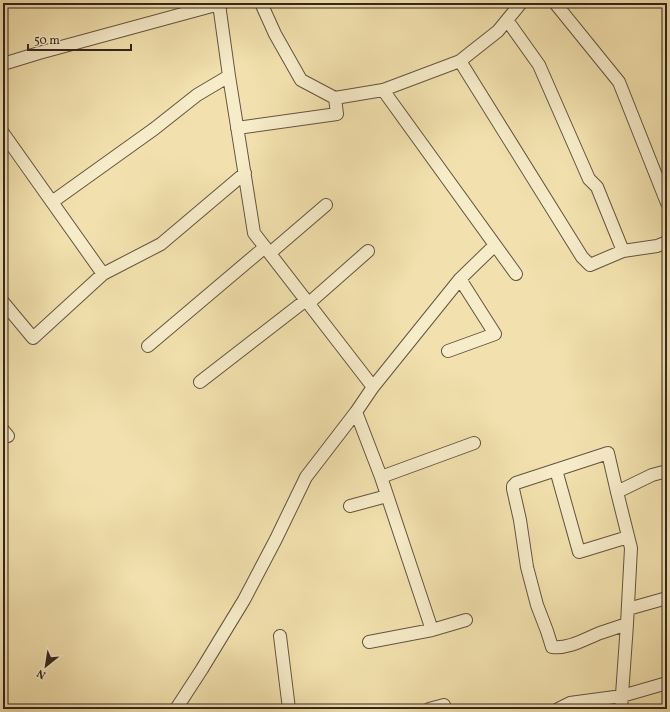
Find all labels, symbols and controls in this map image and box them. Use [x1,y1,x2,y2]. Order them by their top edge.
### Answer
scale bar [28,26,131,52]
text: 50 m [34,33,60,49]
north arrow [26,646,66,686]
text: N [35,665,49,682]

